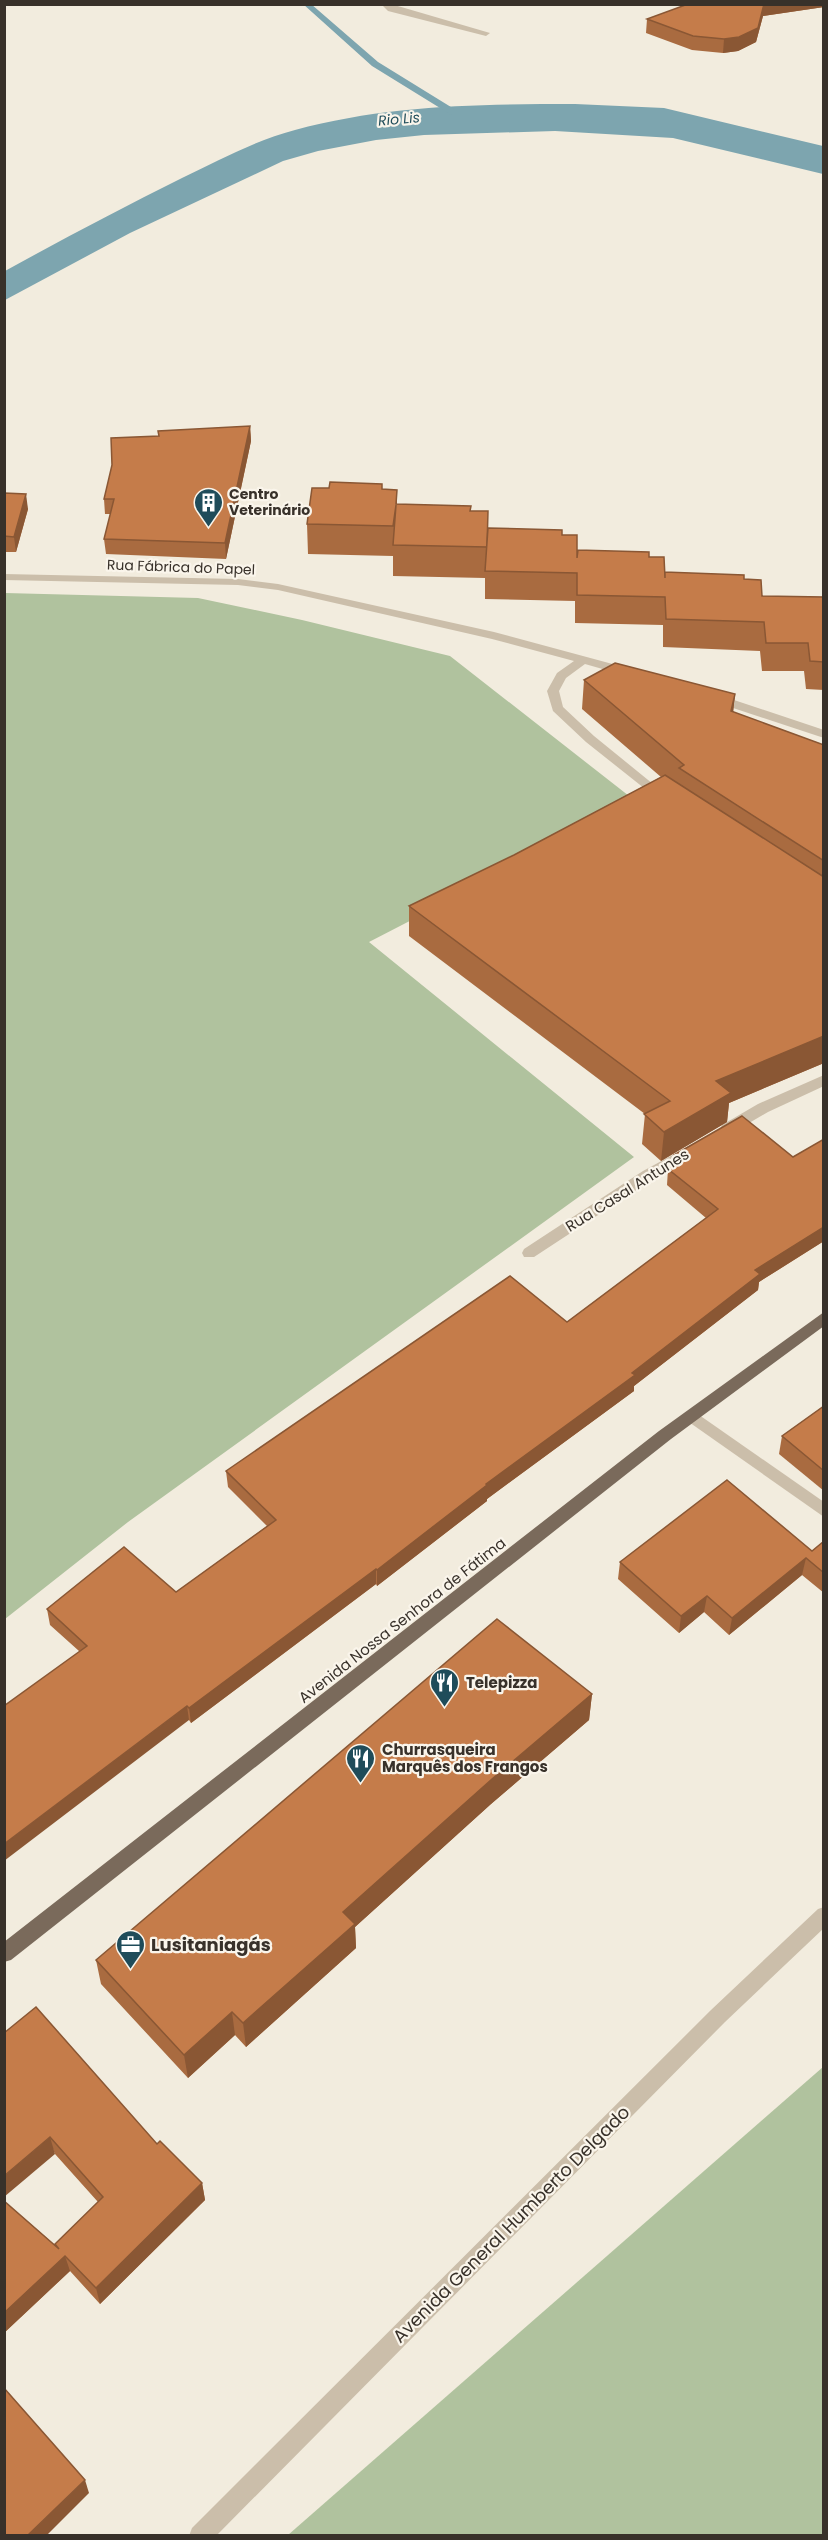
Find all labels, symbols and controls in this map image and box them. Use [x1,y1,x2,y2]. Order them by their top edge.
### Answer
water label: Rio Lis [377,107,421,131]
place label: Centro Veterinário [229,484,310,520]
building icon: Centro Veterinário [192,486,224,528]
street label: Rua Fábrica do Papel [107,554,255,580]
street label: Rua Casal Antunes [561,1143,693,1236]
street label: Avenida Nossa Senhora de Fátima [294,1532,510,1708]
restaurant icon: Telepizza [429,1666,461,1708]
place label: Telepizza [466,1672,537,1693]
place label: Churrasqueira Marquês dos Frangos [382,1739,548,1777]
restaurant icon: Churrasqueira Marquês dos Frangos [345,1742,377,1784]
office icon: Lusitaniagás [114,1928,146,1970]
place label: Lusitaniagás [151,1932,271,1957]
street label: Avenida General Humberto Delgado [387,2100,635,2348]

